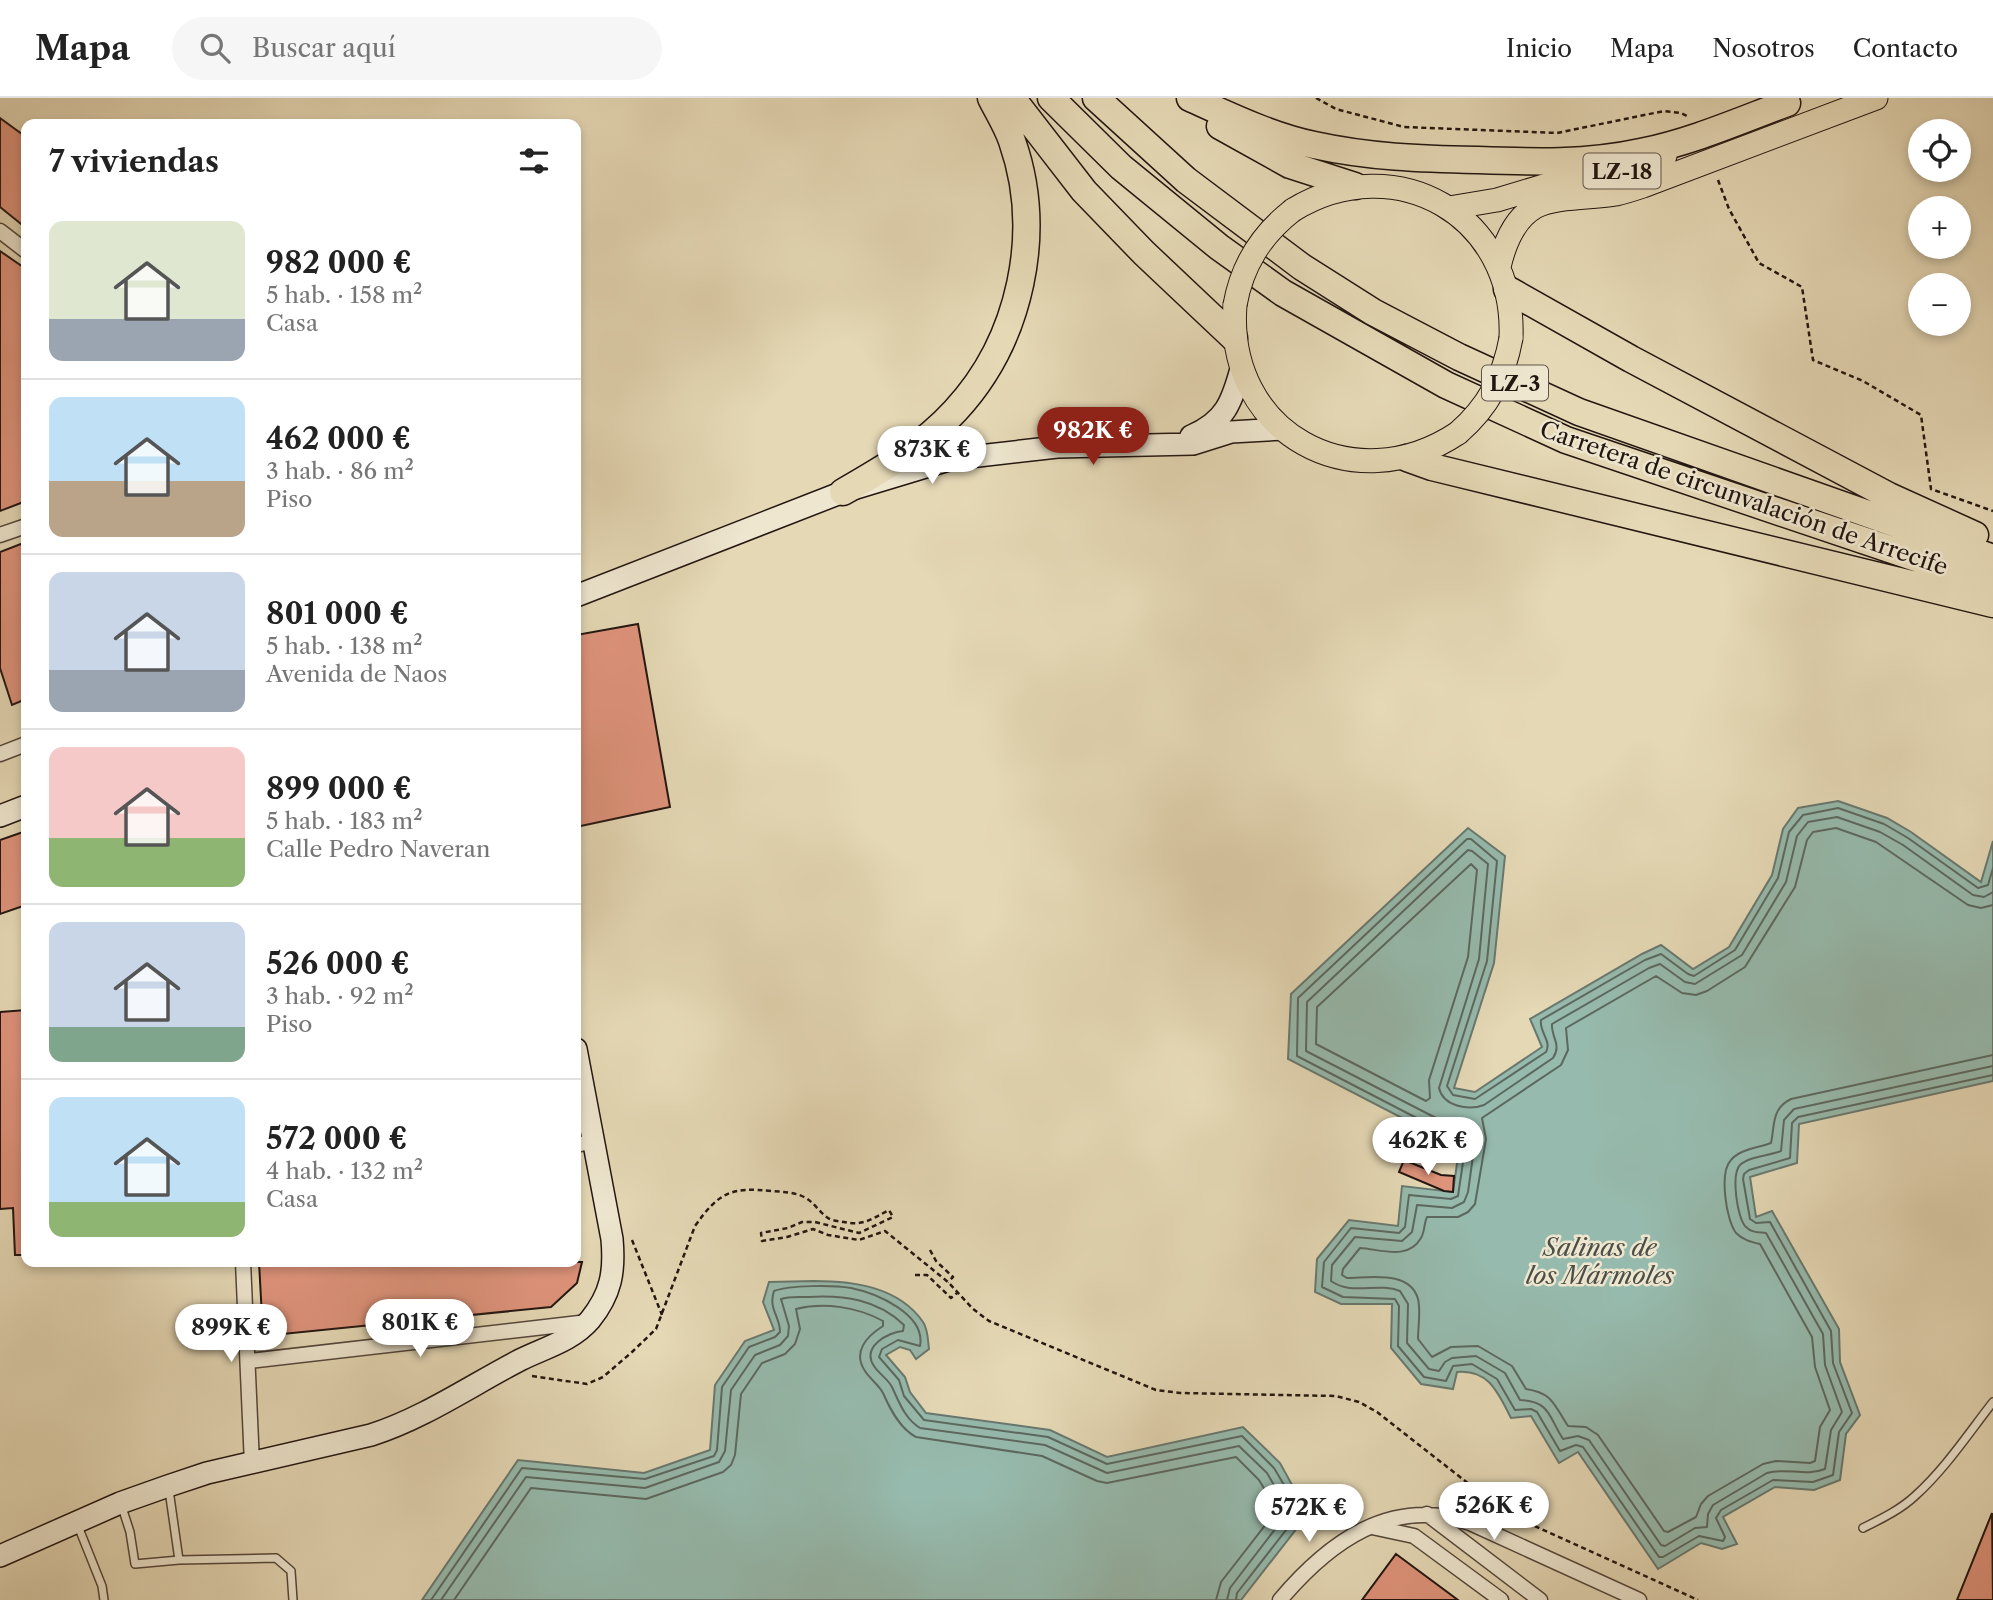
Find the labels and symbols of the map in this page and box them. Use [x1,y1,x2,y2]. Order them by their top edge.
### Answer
road number: LZ-18 [1584,154,1660,188]
road number: LZ-3 [1482,366,1548,400]
pin: 982K € [1036,408,1150,467]
street label: Carretera de circunvalación de Arrecife [1536,415,1952,581]
pin: 873K € [875,426,989,486]
pin: 462K € [1371,1118,1485,1177]
water label: Salinas de los Mármoles [1526,1233,1675,1290]
pin: 801K € [363,1300,477,1359]
pin: 899K € [174,1304,288,1364]
pin: 526K € [1437,1482,1551,1542]
pin: 572K € [1252,1484,1366,1544]

